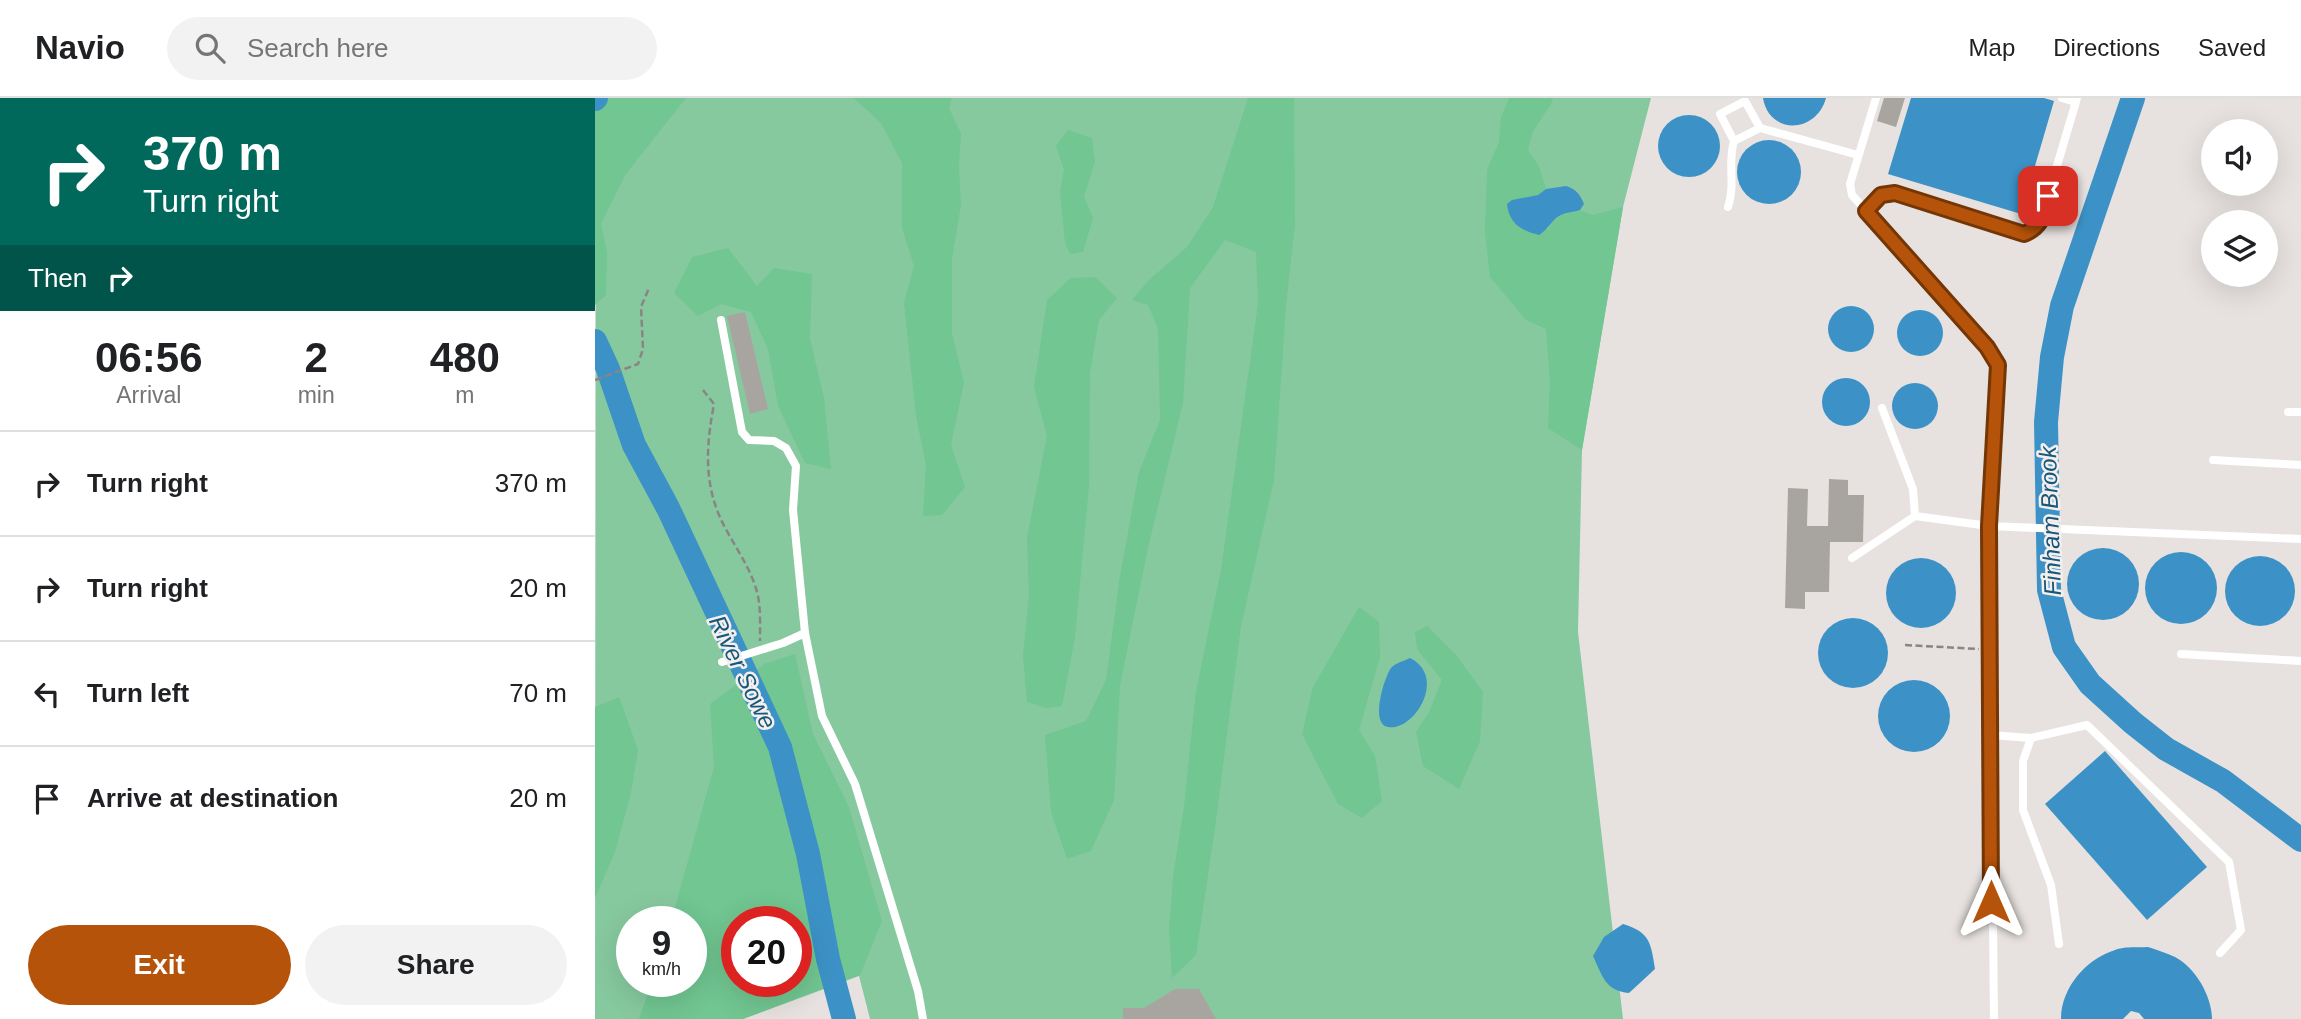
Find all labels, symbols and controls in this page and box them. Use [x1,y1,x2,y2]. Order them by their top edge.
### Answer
search box [167,17,657,80]
text: Navio [35,29,125,66]
icon: search [191,29,229,67]
text: Search here [247,33,389,63]
text: Map [1969,34,2015,61]
text: Directions [2053,34,2160,61]
text: Saved [2198,34,2266,61]
map controls [2201,119,2278,287]
button: sound [2201,119,2278,196]
icon: right [28,126,119,217]
text: 370 m [143,126,282,180]
pin [2018,166,2078,226]
icon: arrive [2029,177,2067,215]
text: Turn right [143,183,279,219]
button: layers [2201,210,2278,287]
icon: right [101,259,139,297]
text: Then [28,263,87,293]
text: 06:56 [95,334,203,381]
text: 2 [304,334,328,381]
text: 480 [430,334,500,381]
text: Arrival [116,382,181,408]
text: min [298,382,335,408]
text: m [455,382,474,408]
water label: Finham Brook [2034,444,2066,596]
icon: right [28,465,66,503]
text: Turn right [87,468,208,498]
text: 370 m [495,468,567,498]
icon: right [28,570,66,608]
text: Turn right [87,573,208,603]
text: 20 m [509,573,567,603]
water label: River Sowe [704,611,782,733]
icon: left [28,675,66,713]
text: Turn left [87,678,189,708]
text: 70 m [509,678,567,708]
icon: arrive [28,780,66,818]
text: Arrive at destination [87,783,338,813]
text: 20 m [509,783,567,813]
position arrow [1954,865,2028,939]
speed limit sign: 20 [721,906,812,997]
text: 9 [652,923,671,962]
button: Exit [28,925,291,1005]
button: Share [305,925,567,1005]
text: km/h [642,959,681,979]

